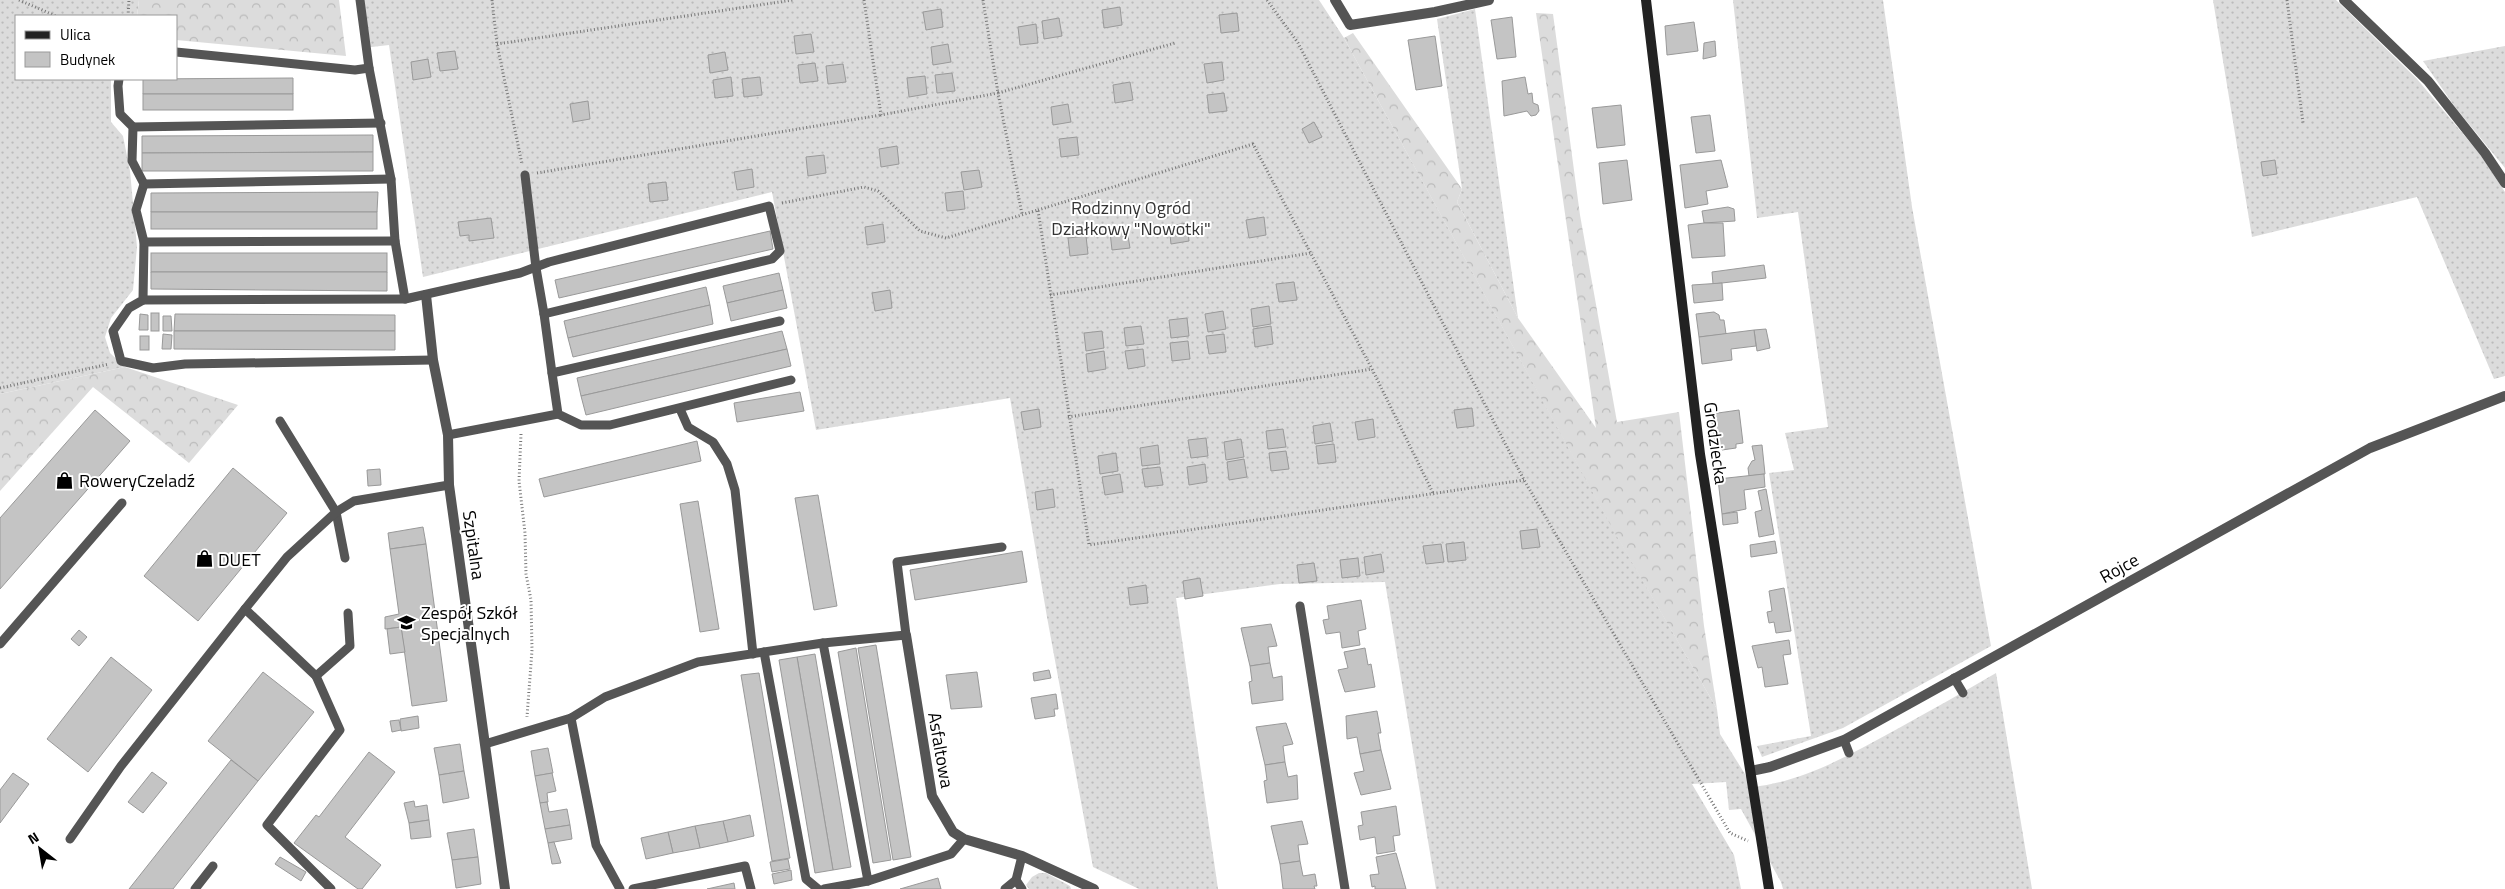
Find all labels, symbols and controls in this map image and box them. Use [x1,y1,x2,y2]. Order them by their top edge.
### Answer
legend [15,15,178,80]
text: Ulica [60,23,91,46]
text: Budynek [60,48,115,71]
park label: Rodzinny Ogród Działkowy "Nowotki" [1051,194,1211,242]
street label: Grodziecka [1697,400,1735,486]
place label: RoweryCzeladź [79,467,195,494]
shop icon: RoweryCzeladź [55,470,75,490]
street label: Szpitalna [456,509,492,581]
place label: DUET [218,546,261,573]
street label: Rojce [2094,546,2144,590]
shop icon: DUET [194,549,214,569]
place label: Zespół Szkół Specjalnych [421,599,518,647]
school or university icon: Zespół Szkół Specjalnych [397,612,417,632]
street label: Asfaltowa [921,710,961,790]
north arrow [15,824,65,874]
text: N [23,826,43,849]

